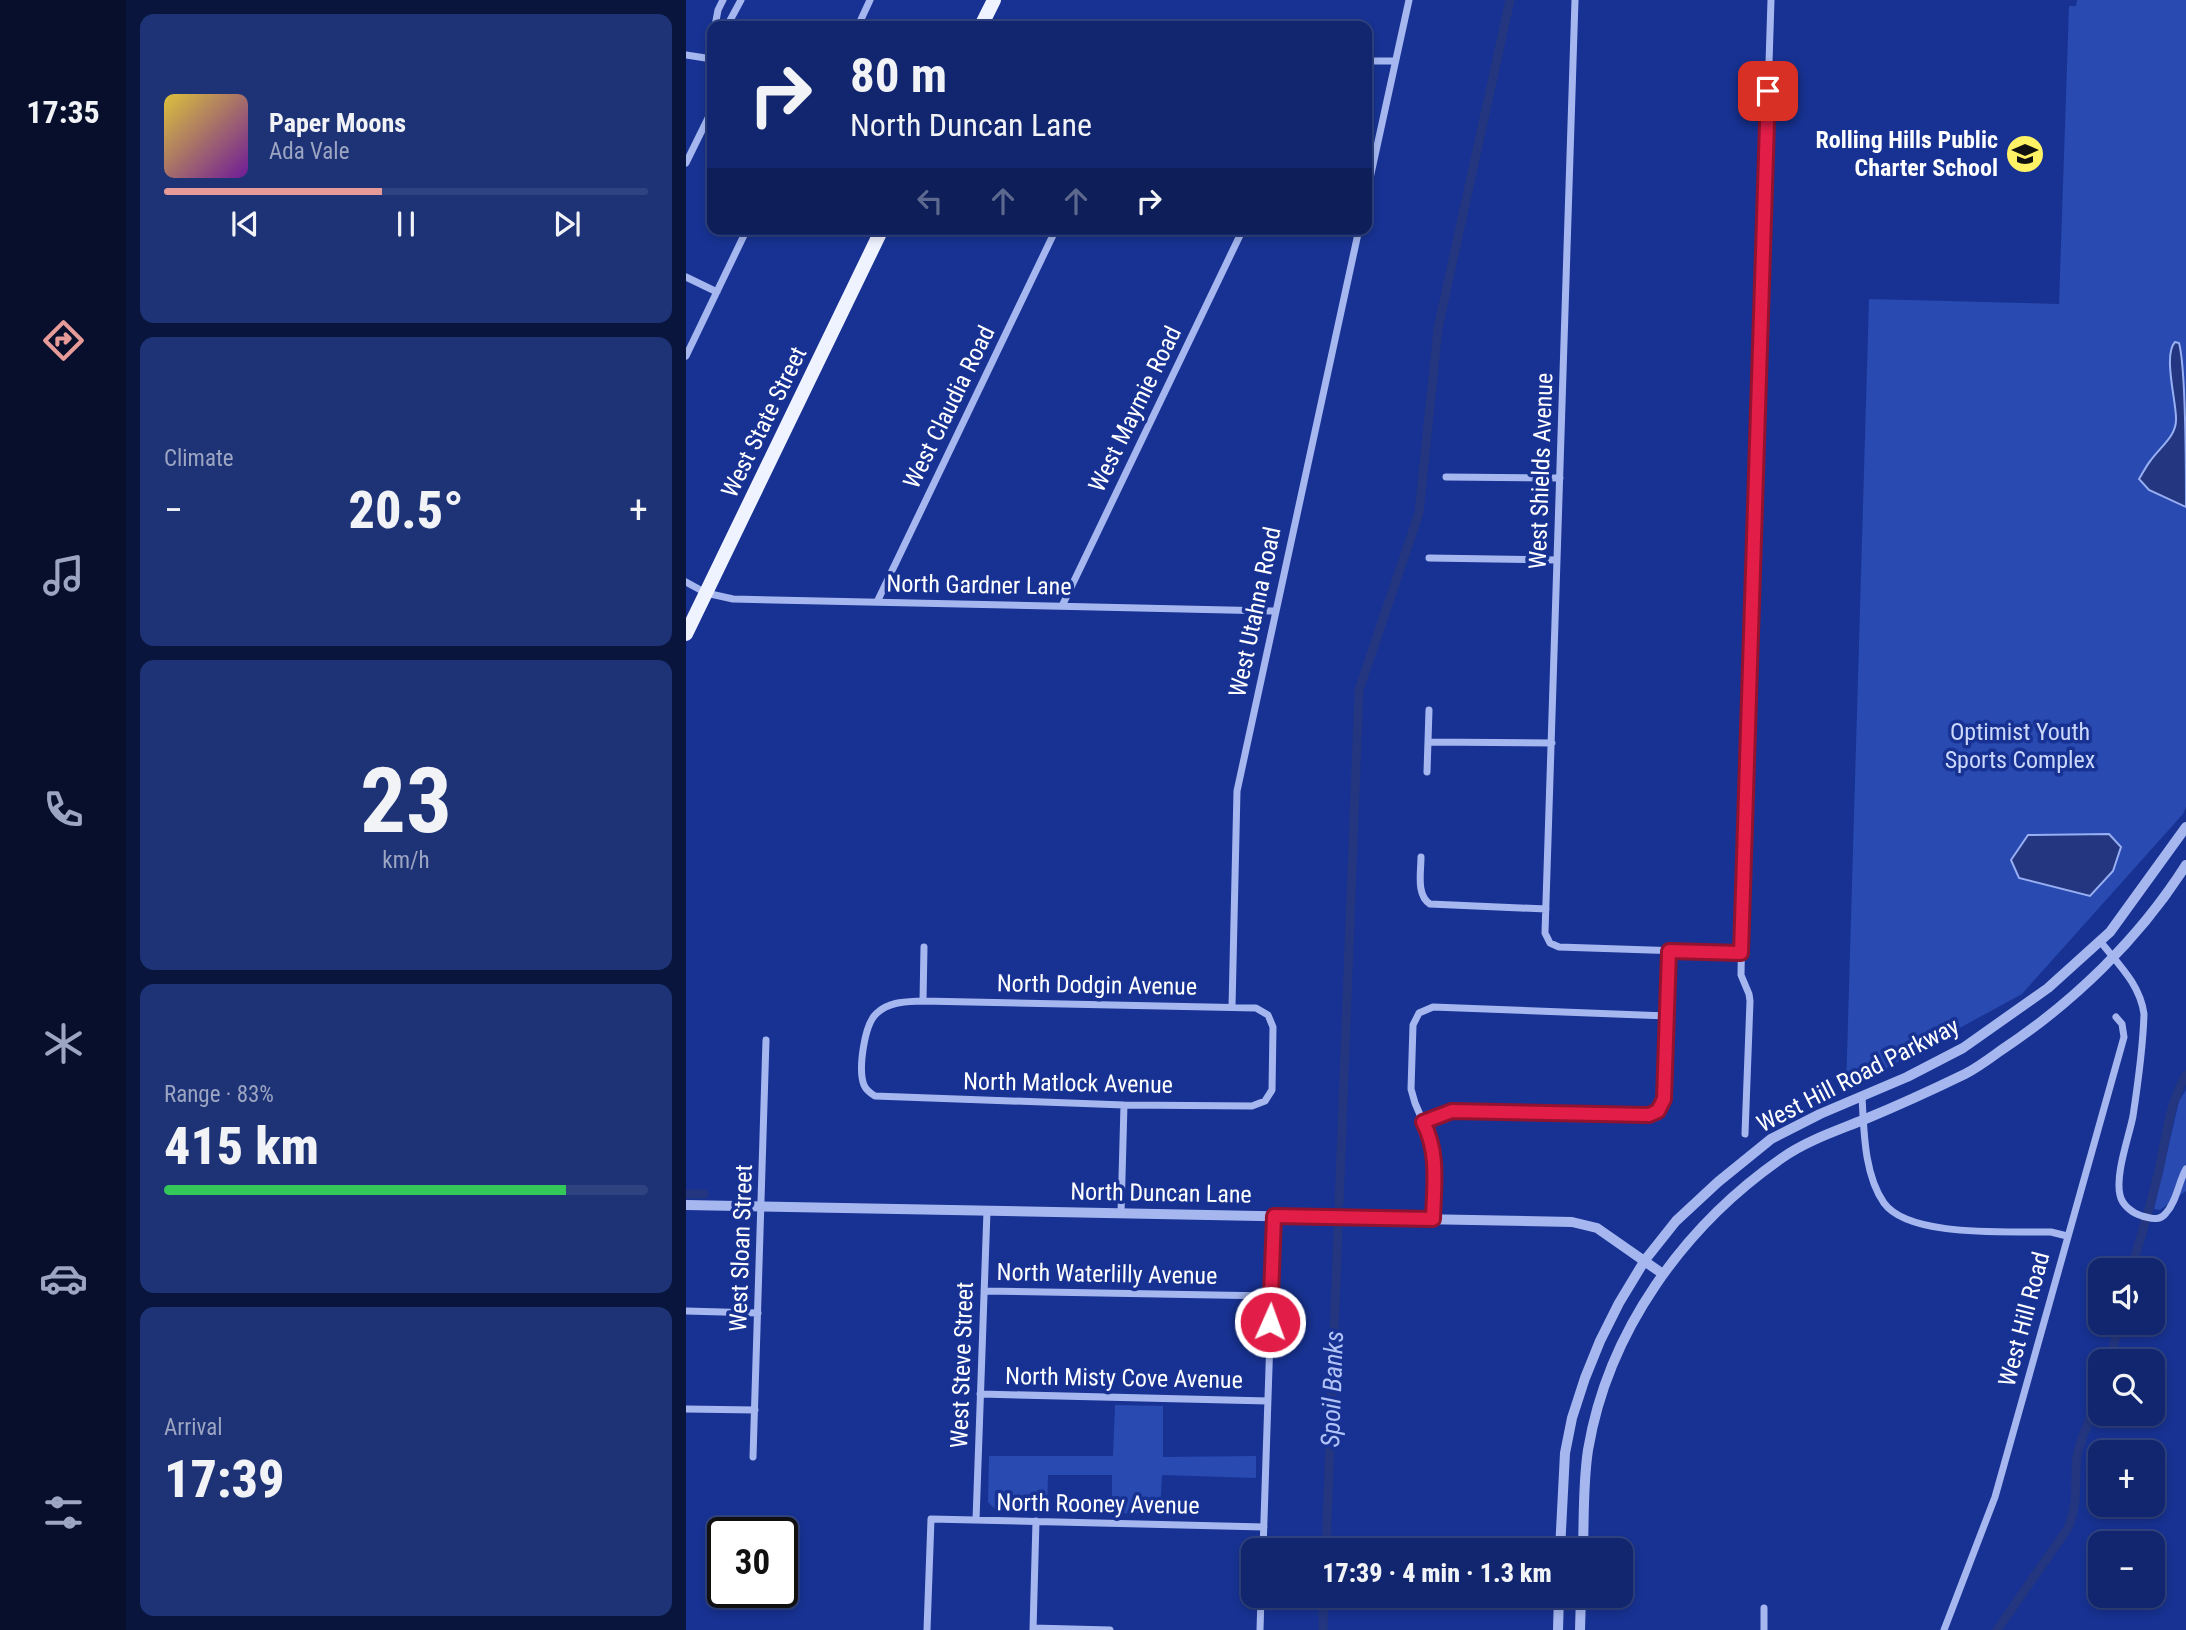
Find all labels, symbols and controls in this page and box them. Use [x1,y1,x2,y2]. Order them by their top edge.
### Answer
text: 80 m [850,47,947,104]
icon: right [735,49,826,140]
pin [1738,61,1798,121]
icon: arrive [1749,72,1787,110]
text: 17:35 [26,93,100,131]
text: North Duncan Lane [850,106,1092,144]
text: Paper Moons [269,108,406,138]
place label: Rolling Hills Public Charter School [1815,126,1998,182]
school or university icon: Rolling Hills Public Charter School [2004,133,2046,175]
text: Ada Vale [269,138,349,165]
icon: left [911,182,949,220]
icon: ahead [984,182,1022,220]
icon: ahead [1057,182,1095,220]
icon: right [1130,182,1168,220]
icon: previous [226,205,264,243]
icon: pause [387,205,425,243]
icon: next [548,205,586,243]
icon: directions [39,316,88,365]
street label: West Claudia Road [898,321,1000,493]
street label: West Maymie Road [1083,322,1187,496]
street label: West State Street [715,342,813,502]
street label: West Shields Avenue [1524,372,1558,570]
text: Climate [164,445,234,472]
text: 20.5° [348,480,464,541]
text: − [164,488,183,532]
text: + [629,488,648,532]
street label: West Utahna Road [1223,524,1287,700]
icon: music [39,551,88,600]
street label: North Gardner Lane [886,569,1072,601]
park label: Optimist Youth Sports Complex [1945,718,2095,774]
text: 23 [360,748,452,854]
icon: phone [39,785,88,834]
text: km/h [382,847,430,874]
street label: North Dodgin Avenue [997,969,1197,1001]
street label: West Hill Road Parkway [1752,1012,1964,1138]
icon: climate [39,1019,88,1068]
street label: North Matlock Avenue [963,1067,1173,1099]
text: Range · 83% [164,1081,274,1108]
text: 415 km [164,1116,319,1177]
street label: West Sloan Street [724,1164,758,1332]
street label: North Duncan Lane [1070,1177,1252,1209]
street label: West Hill Road [1993,1249,2055,1389]
icon: car [39,1254,88,1303]
street label: North Waterlilly Avenue [996,1258,1218,1290]
map controls [2088,1258,2165,1608]
button: sound [2088,1258,2165,1335]
street label: West Steve Street [945,1281,979,1449]
position arrow [1233,1285,1307,1359]
water label: Spoil Banks [1315,1330,1349,1448]
button: search [2088,1349,2165,1426]
street label: North Misty Cove Avenue [1005,1362,1243,1394]
text: Arrival [164,1414,223,1441]
button: + [2088,1440,2165,1517]
text: 17:39 [164,1449,284,1510]
icon: filters [39,1488,88,1537]
street label: North Rooney Avenue [996,1488,1200,1520]
speed limit sign: 30 [707,1517,798,1608]
button: − [2088,1531,2165,1608]
text: 17:39 · 4 min · 1.3 km [1322,1558,1552,1588]

